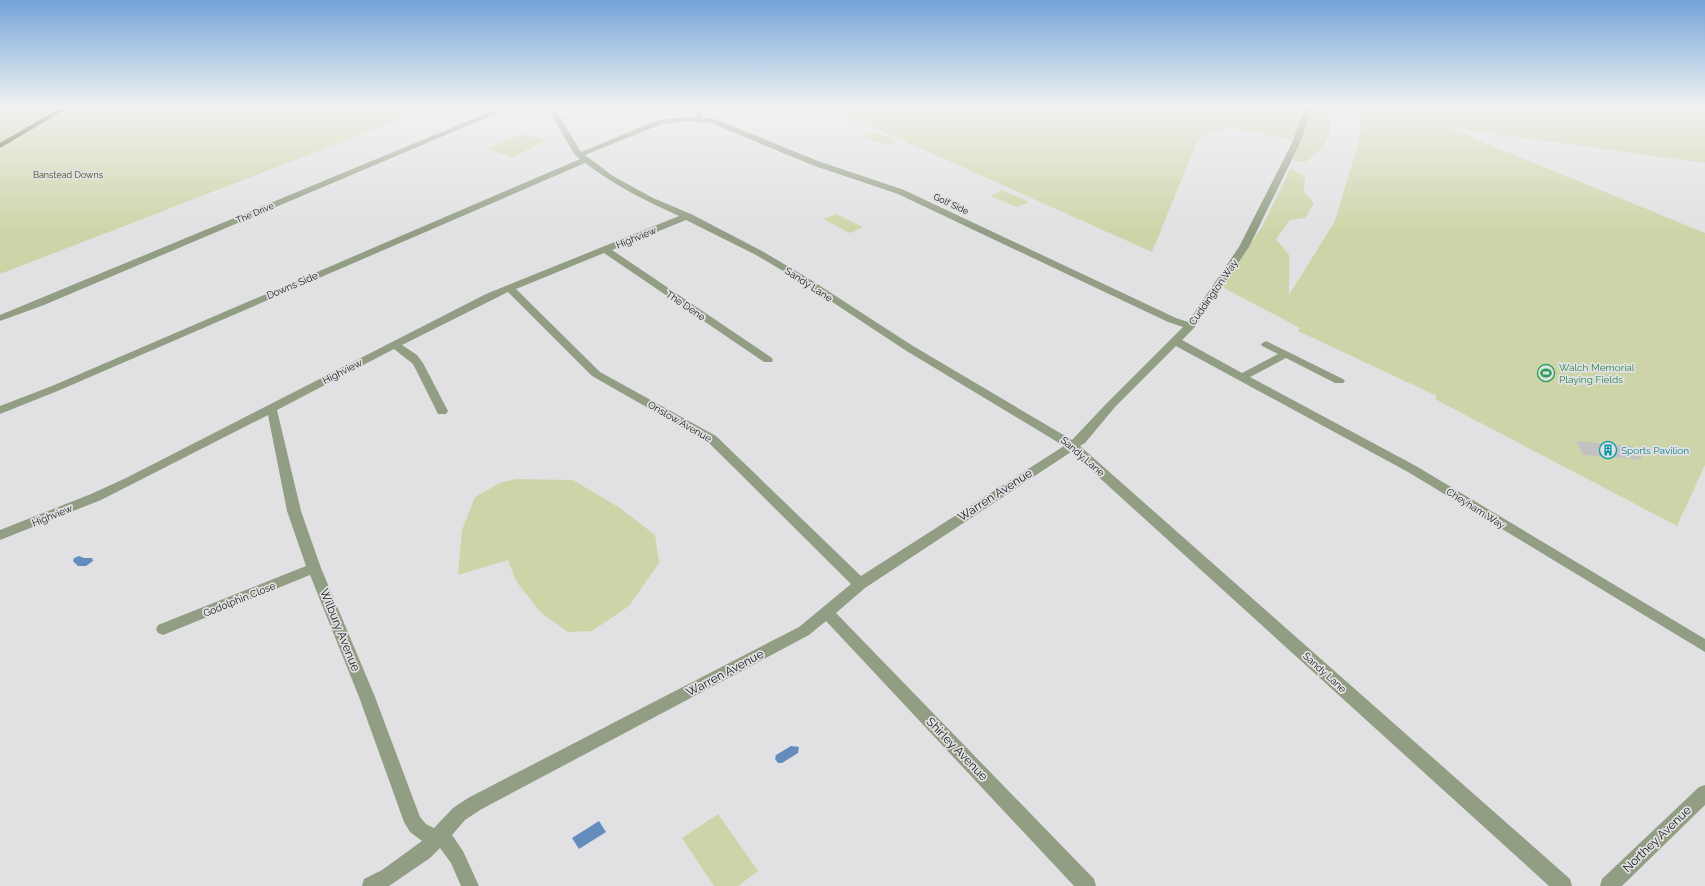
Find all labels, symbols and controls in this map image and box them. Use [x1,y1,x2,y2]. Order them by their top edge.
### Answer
park label: Banstead Downs [33,170,104,180]
street label: Golf Side [932,192,971,217]
street label: The Drive [235,200,276,225]
street label: Highview [614,224,658,251]
street label: Cuddington Way [1187,257,1240,327]
street label: Sandy Lane [783,265,835,304]
street label: Downs Side [265,270,320,301]
street label: The Dene [664,288,708,323]
street label: Highview [321,357,364,386]
place label: Walch Memorial Playing Fields [1559,362,1635,385]
sports icon: Walch Memorial Playing Fields [1536,363,1556,383]
street label: Onslow Avenue [646,399,714,444]
street label: Sandy Lane [1059,434,1107,478]
building icon: Sports Pavilion [1598,440,1618,460]
place label: Sports Pavilion [1621,445,1689,456]
street label: Warren Avenue [955,466,1035,524]
street label: Cheyham Way [1444,486,1508,531]
street label: Highview [30,502,74,529]
street label: Godolphin Close [202,580,277,619]
street label: Wilbury Avenue [317,587,363,673]
street label: Warren Avenue [684,647,766,699]
street label: Sandy Lane [1301,650,1349,695]
street label: Shirley Avenue [923,715,991,783]
street label: Northey Avenue [1620,803,1694,875]

